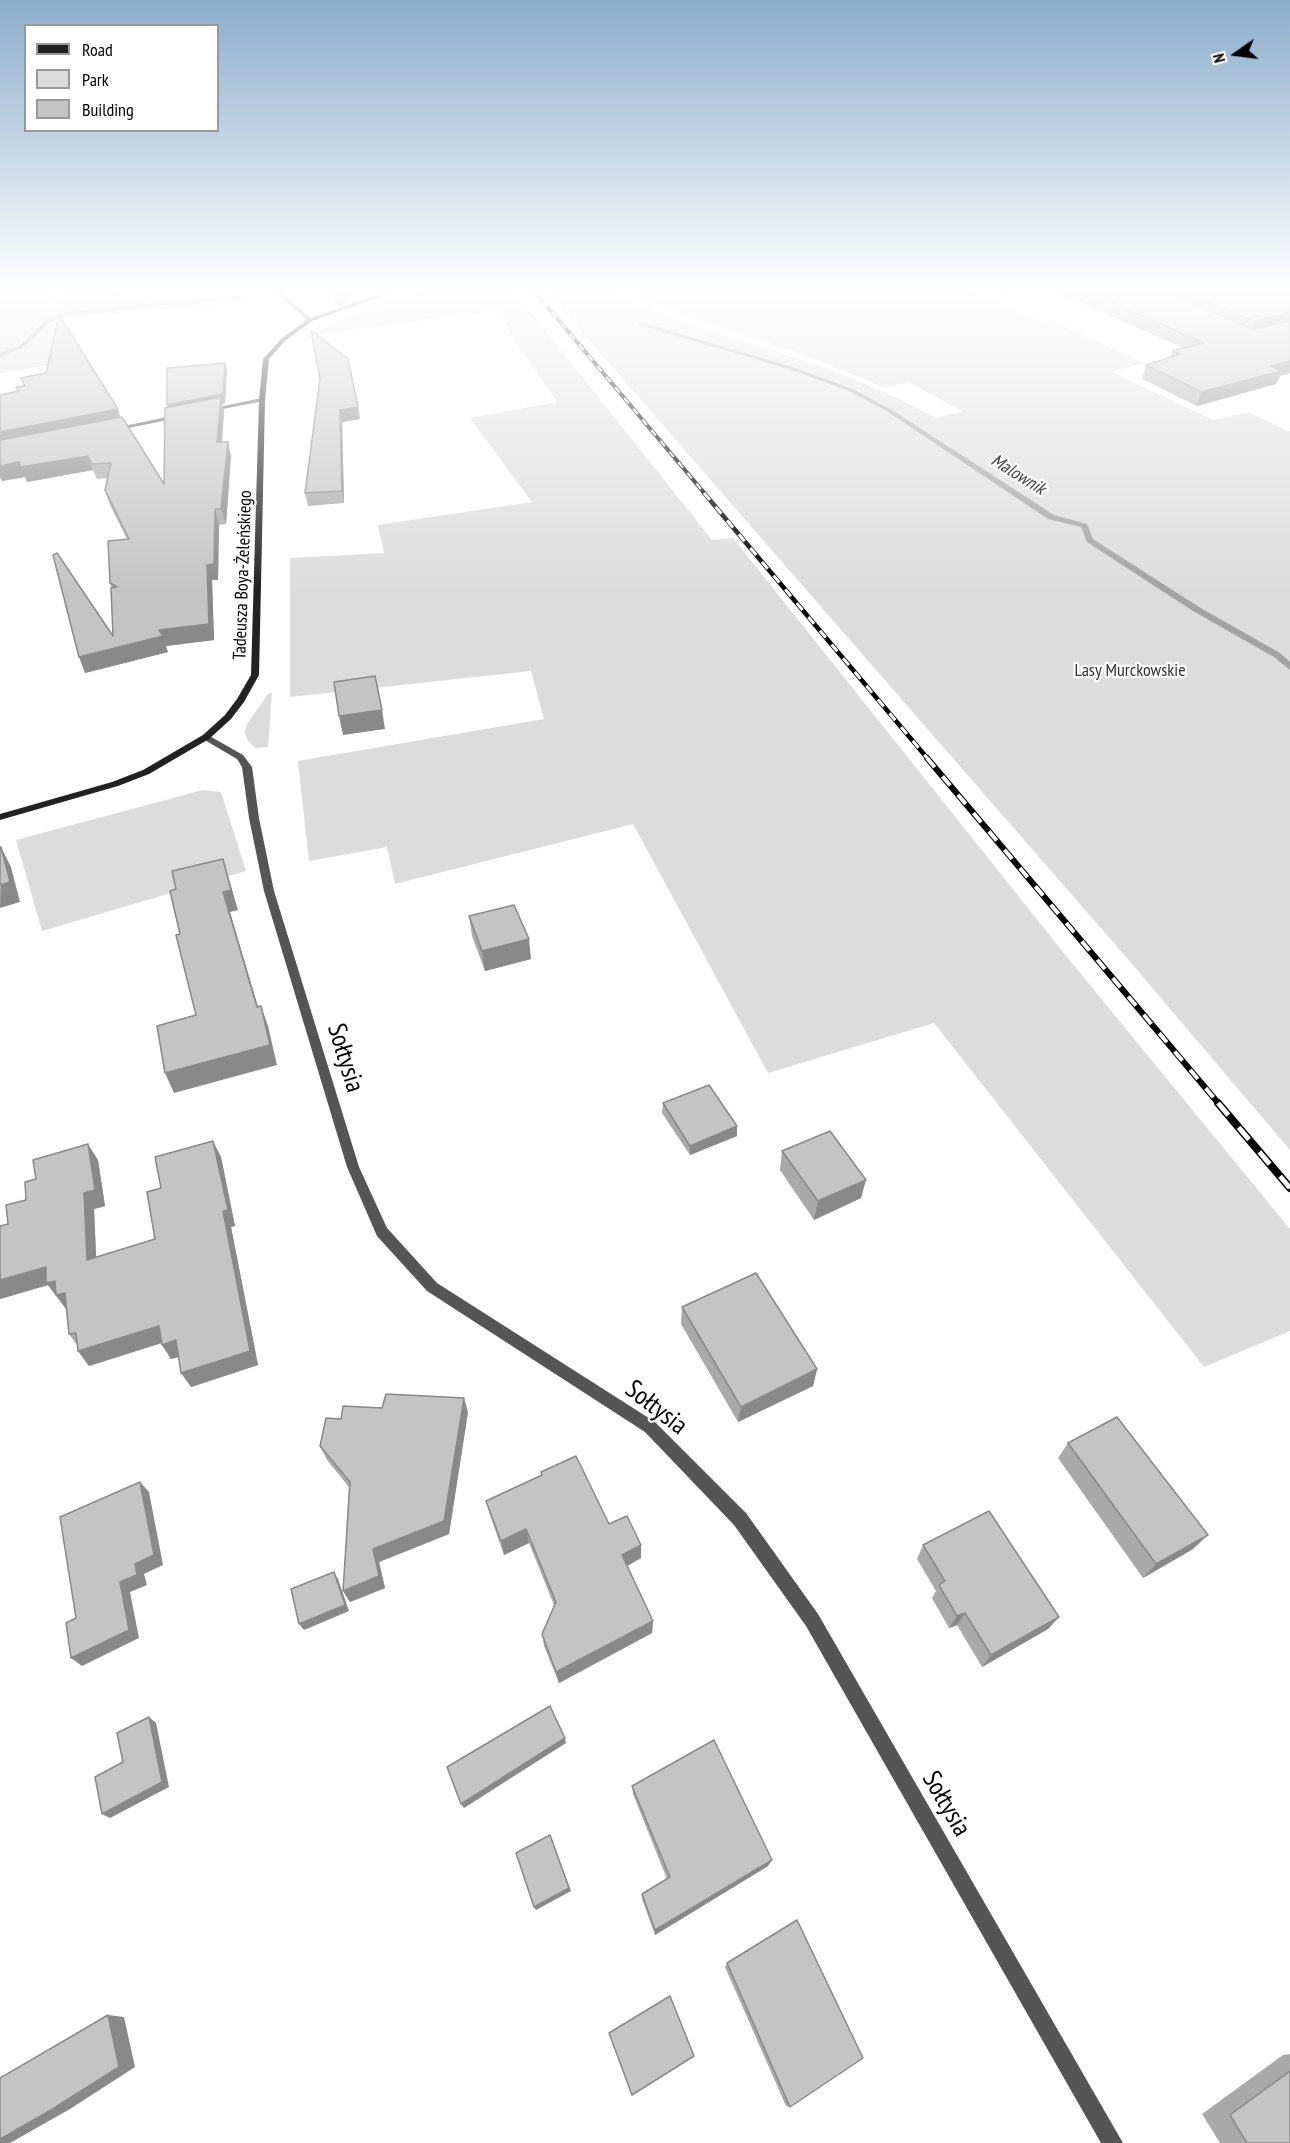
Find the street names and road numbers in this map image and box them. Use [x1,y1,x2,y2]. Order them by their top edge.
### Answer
street label: Tadeusza Boya-Żeleńskiego [229,490,257,660]
street label: Sołtysia [320,1020,370,1096]
street label: Sołtysia [619,1374,693,1442]
street label: Sołtysia [915,1766,977,1842]

